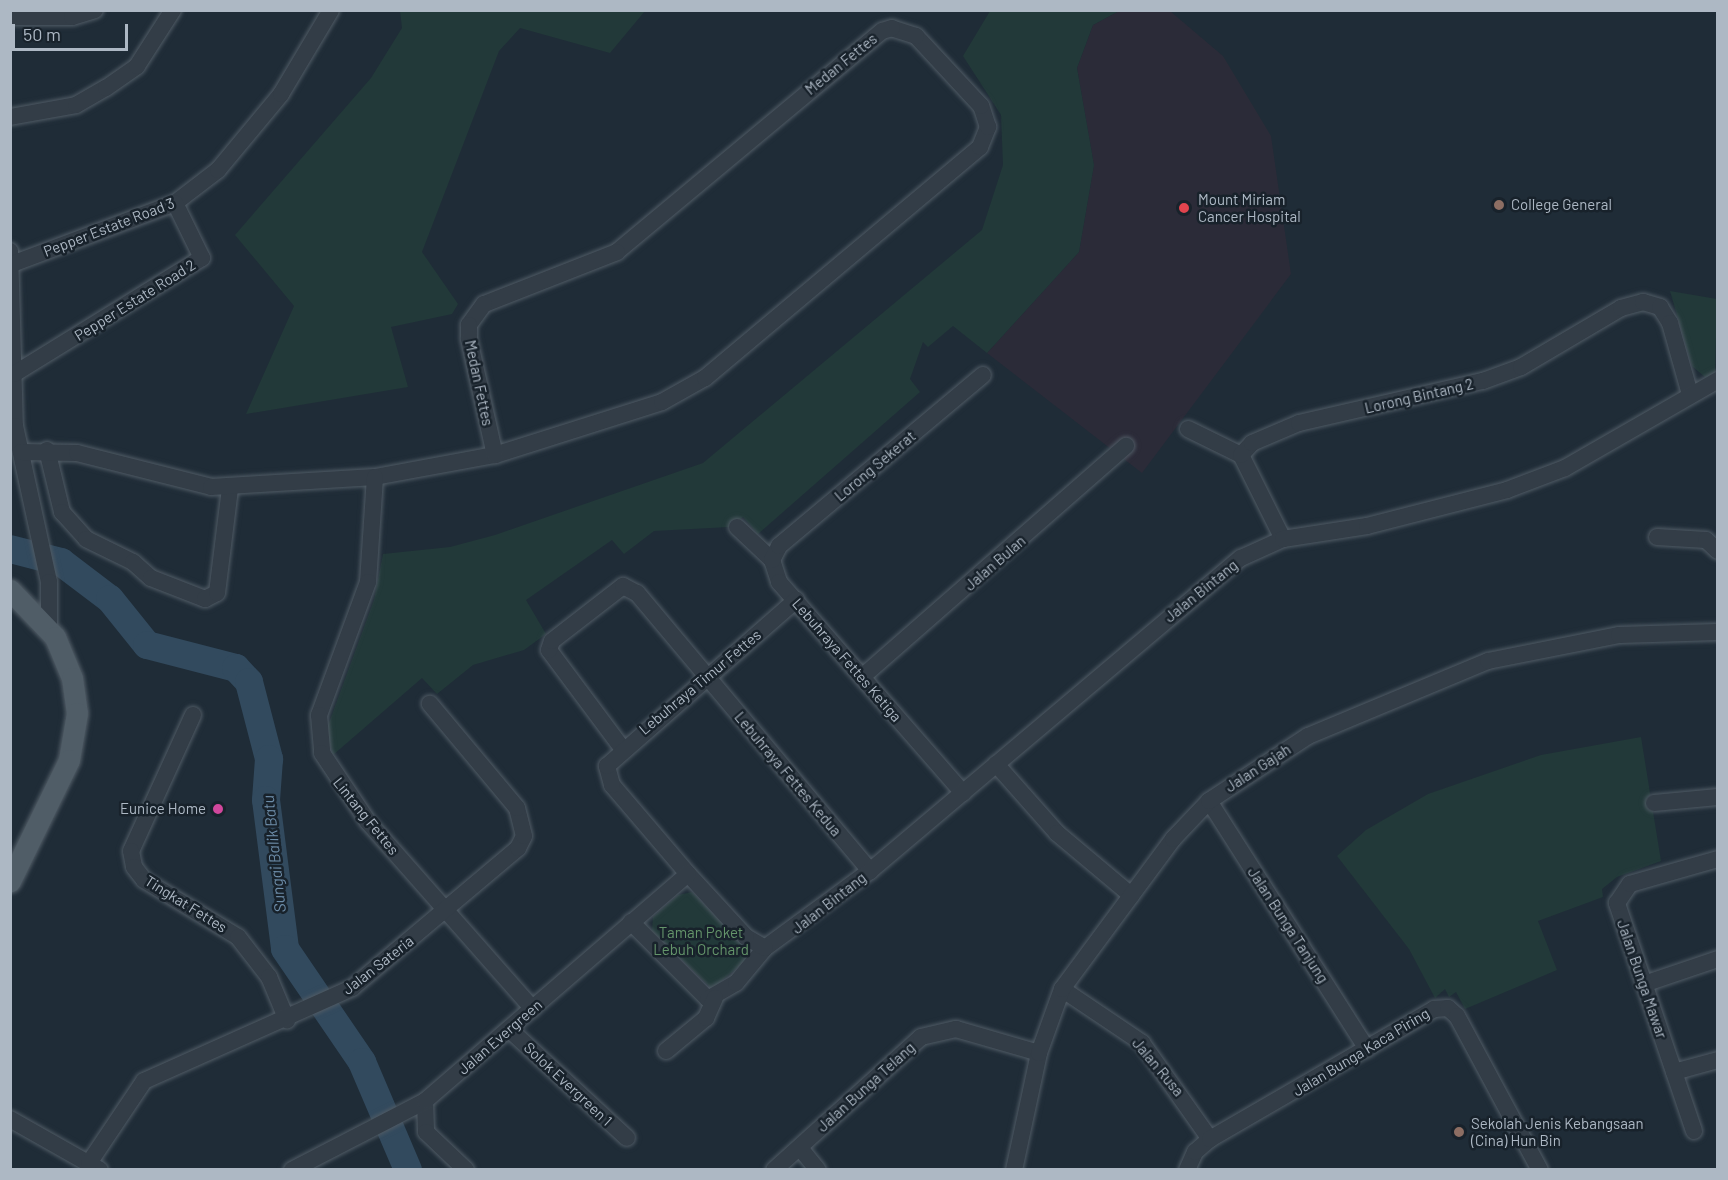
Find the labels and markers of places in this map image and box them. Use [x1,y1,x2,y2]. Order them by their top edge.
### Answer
place label: Mount Miriam Cancer Hospital [1198,190,1301,225]
place label: College General [1511,196,1612,214]
marker: College General [1492,198,1506,212]
marker: Mount Miriam Cancer Hospital [1175,199,1193,217]
place label: Eunice Home [120,800,206,818]
marker: Eunice Home [211,802,225,816]
place label: Sekolah Jenis Kebangsaan (Cina) Hun Bin [1471,1114,1644,1149]
marker: Sekolah Jenis Kebangsaan (Cina) Hun Bin [1452,1125,1466,1139]

